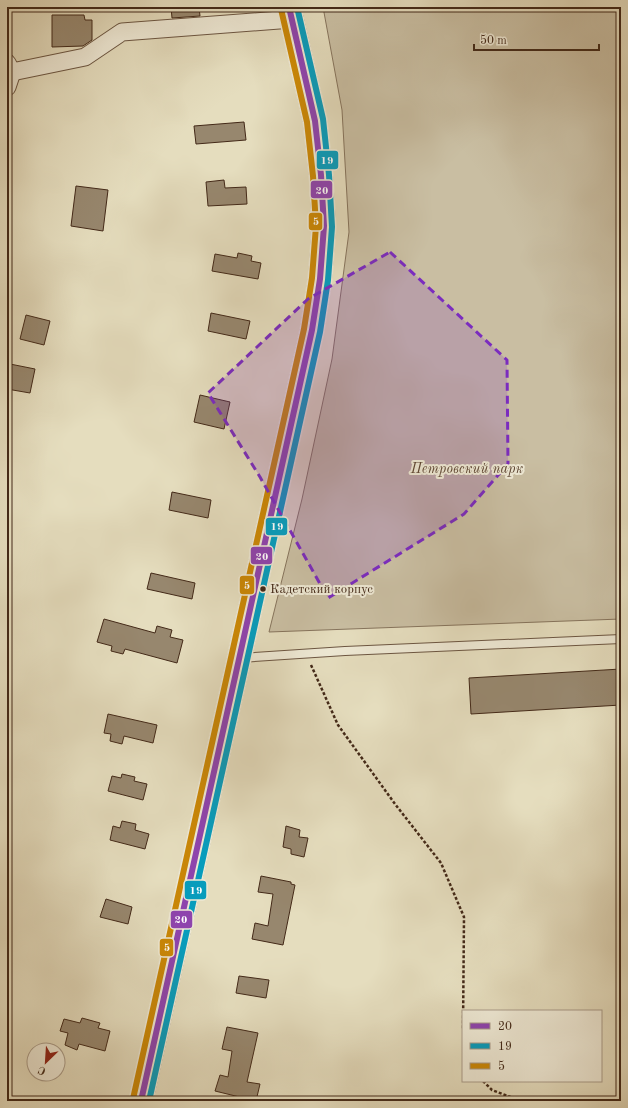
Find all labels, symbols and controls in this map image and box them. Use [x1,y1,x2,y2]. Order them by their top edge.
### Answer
scale bar [474,26,599,52]
text: 50 m [480,34,507,47]
line badge: 19 [316,150,339,170]
text: 19 [321,156,333,167]
line badge: 20 [310,180,333,199]
text: 20 [316,186,328,197]
line badge: 5 [308,212,323,231]
text: 5 [313,217,319,228]
park label: Петровский парк [410,462,523,477]
line badge: 19 [265,517,288,536]
text: 19 [271,522,283,533]
line badge: 20 [250,546,273,565]
text: 20 [256,552,268,563]
line badge: 5 [239,575,255,595]
text: 5 [244,581,250,592]
place label: Кадетский корпус [270,583,373,596]
marker: Кадетский корпус [258,584,268,594]
line badge: 19 [184,880,207,900]
text: 19 [190,886,202,897]
line badge: 20 [170,910,193,929]
text: 20 [175,915,187,926]
line badge: 5 [159,938,174,957]
text: 5 [164,943,170,954]
legend [462,1010,602,1082]
text: 20 [498,1021,512,1033]
text: 19 [498,1041,512,1053]
north arrow [26,1042,66,1082]
text: 5 [498,1060,505,1073]
text: С [37,1063,48,1076]

